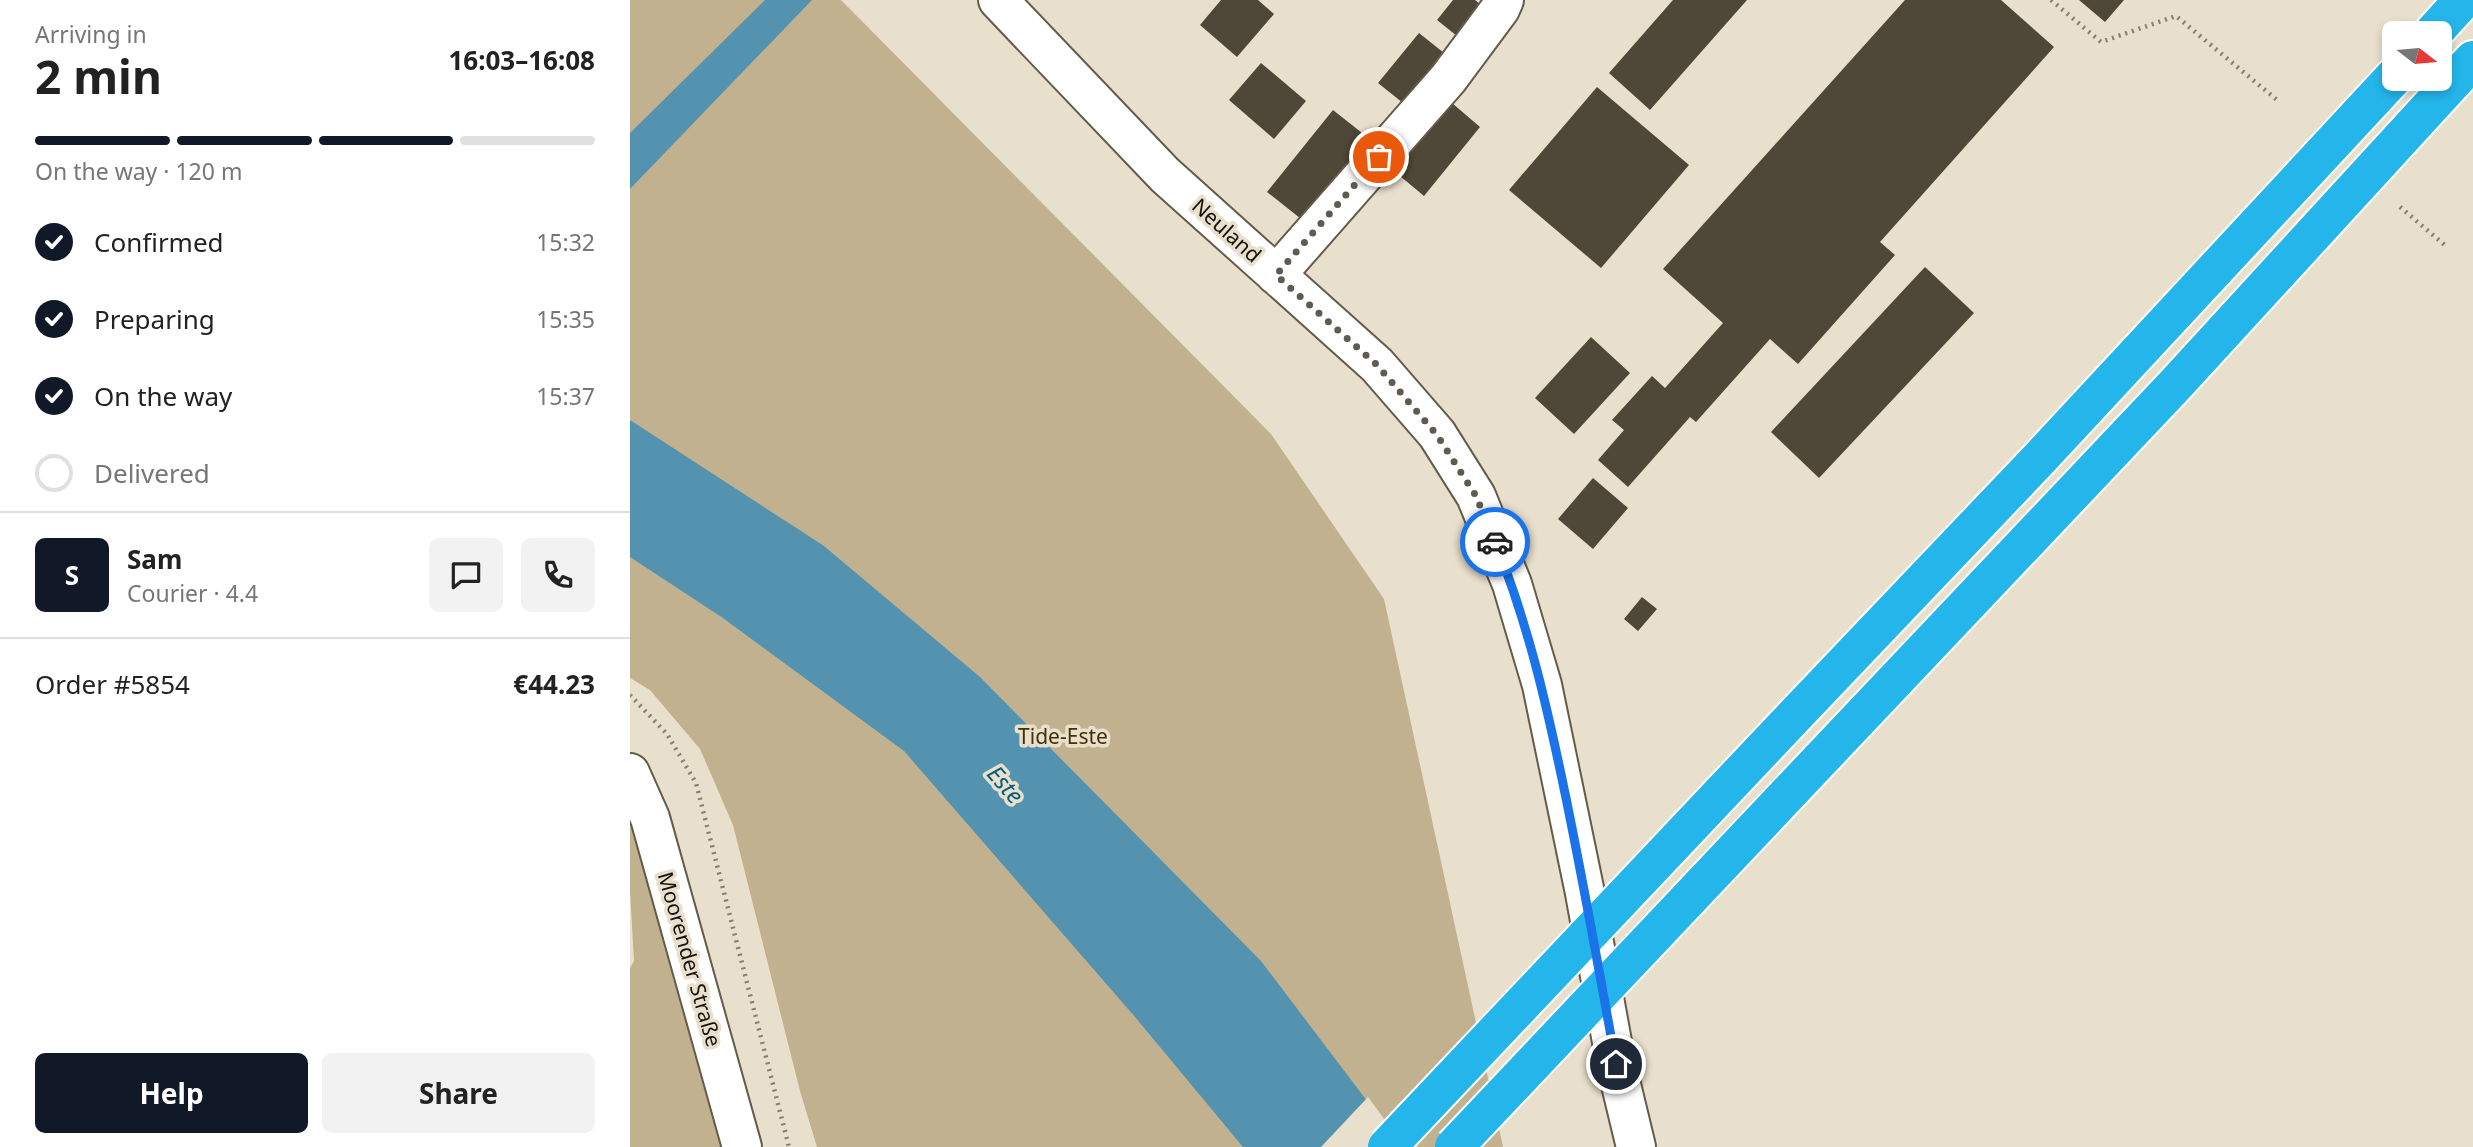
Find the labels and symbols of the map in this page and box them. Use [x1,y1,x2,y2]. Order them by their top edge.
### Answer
north arrow [2382,21,2452,91]
pin [1349,127,1409,187]
street label: Neuland [1186,192,1268,268]
courier [1460,507,1530,577]
park label: Tide-Este [1018,722,1108,750]
water label: Este [981,758,1031,810]
street label: Moorender Straße [652,868,728,1050]
pin [1586,1034,1646,1094]

